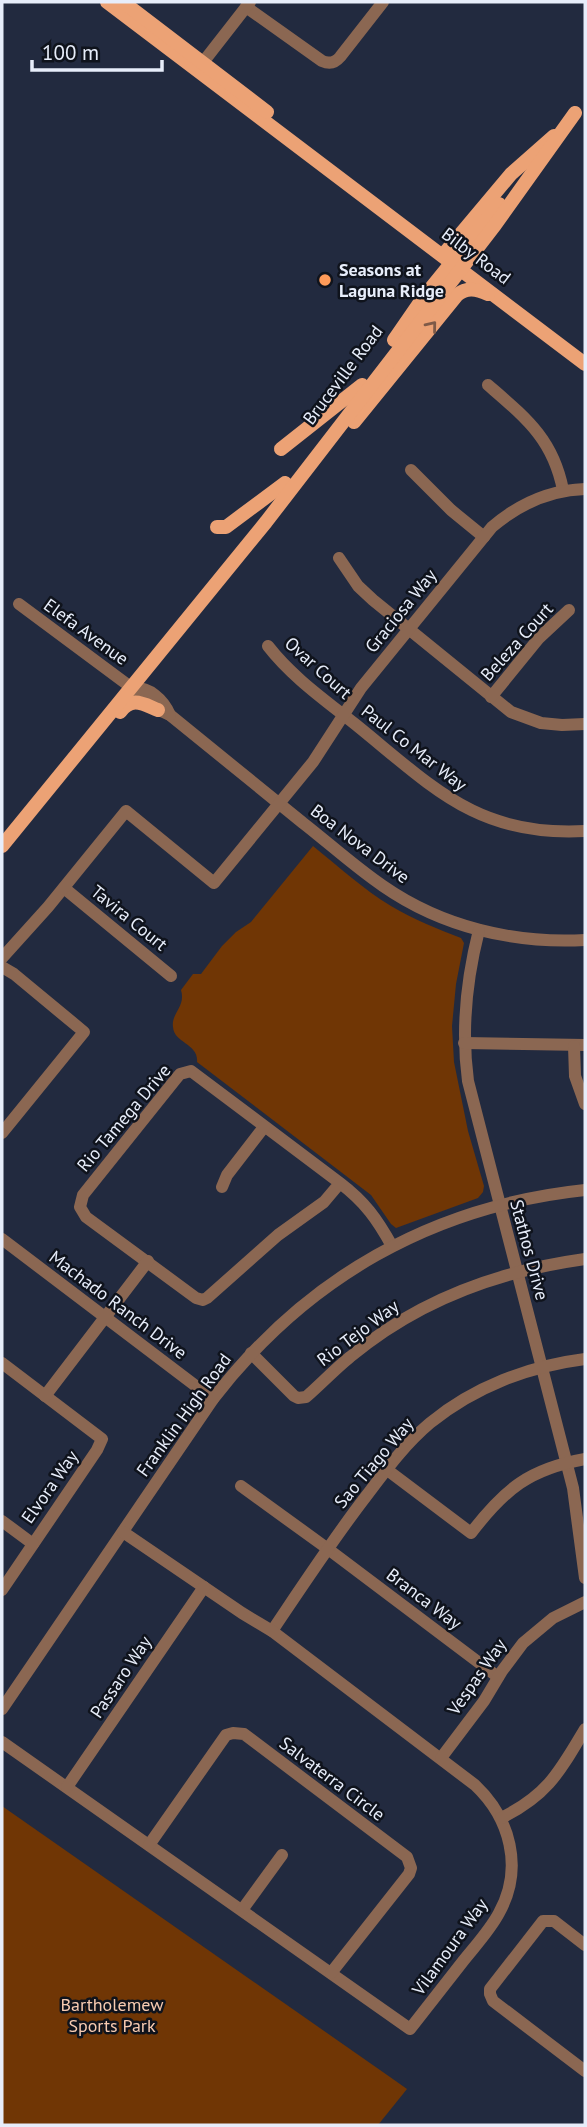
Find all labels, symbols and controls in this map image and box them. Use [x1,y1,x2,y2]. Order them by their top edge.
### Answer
scale bar [32,28,161,72]
text: 100 m [42,39,99,66]
street label: Bilby Road [437,222,515,289]
place label: Seasons at Laguna Ridge [339,258,444,302]
marker: Seasons at Laguna Ridge [317,272,333,288]
street label: Bruceville Road [298,320,388,429]
one-way arrow [423,322,436,334]
street label: Graciosa Way [360,564,442,657]
street label: Elefa Avenue [39,593,133,670]
street label: Beleza Court [475,598,558,686]
street label: Ovar Court [280,632,357,704]
street label: Paul Co Mar Way [357,699,472,796]
street label: Boa Nova Drive [306,799,414,888]
street label: Tavira Court [86,880,172,956]
street label: Rio Tamega Drive [72,1059,175,1176]
street label: Stathos Drive [505,1197,554,1303]
street label: Machado Ranch Drive [45,1245,192,1364]
street label: Rio Tejo Way [312,1294,404,1371]
street label: Franklin High Road [131,1349,236,1481]
street label: Sao Tiago Way [329,1412,419,1513]
street label: Elvora Way [16,1445,83,1528]
street label: Branca Way [382,1563,467,1635]
street label: Passaro Way [85,1631,157,1722]
street label: Vespas Way [441,1634,512,1720]
street label: Salvaterra Circle [275,1731,390,1826]
street label: Vilamoura Way [406,1893,493,2000]
park label: Bartholemew Sports Park [61,1993,164,2037]

